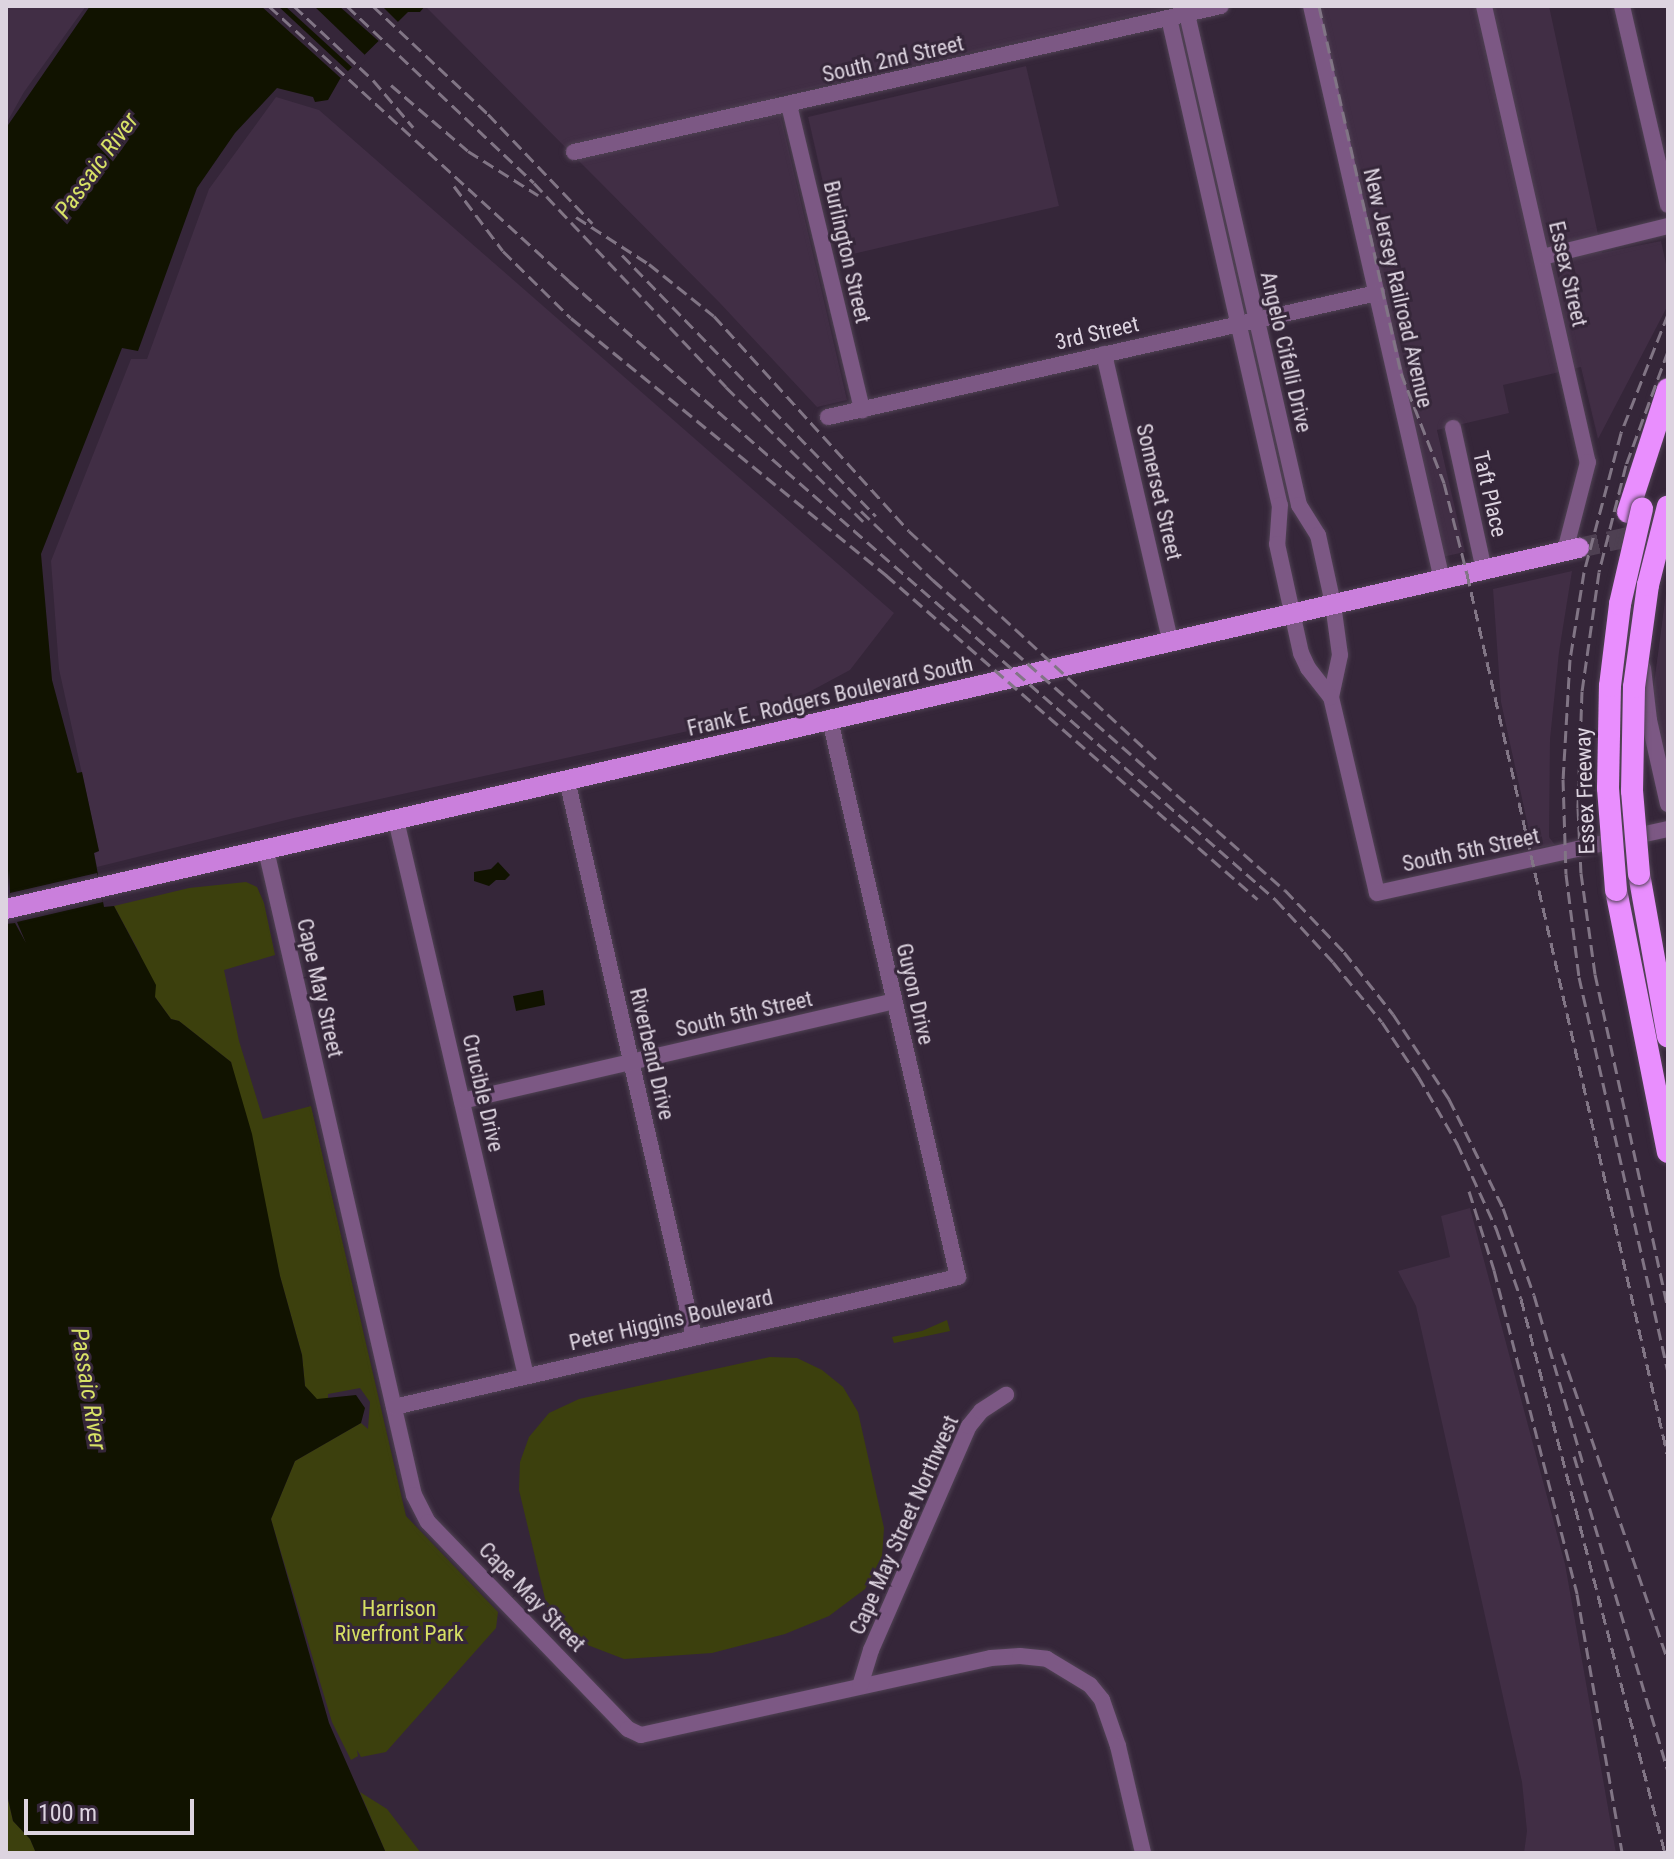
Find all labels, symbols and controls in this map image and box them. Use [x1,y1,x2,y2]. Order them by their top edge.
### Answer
street label: South 2nd Street [820,30,966,88]
water label: Passaic River [49,108,145,224]
street label: New Jersey Railroad Avenue [1358,166,1438,410]
street label: Burlington Street [818,178,876,326]
street label: Essex Street [1543,219,1593,329]
street label: Angelo Cifelli Drive [1255,269,1317,435]
street label: 3rd Street [1053,311,1141,355]
street label: Somerset Street [1130,421,1188,563]
street label: Taft Place [1467,448,1513,540]
street label: Frank E. Rodgers Boulevard South [685,650,975,742]
street label: Essex Freeway [1570,727,1600,855]
street label: South 5th Street [1400,823,1542,877]
street label: Cape May Street [291,916,349,1060]
street label: Guyon Drive [891,941,939,1047]
street label: Riverbend Drive [624,985,680,1123]
street label: South 5th Street [673,985,815,1043]
street label: Crucible Drive [457,1031,509,1155]
street label: Peter Higgins Boulevard [567,1284,775,1356]
water label: Passaic River [64,1326,112,1452]
street label: Cape May Street Northwest [844,1411,964,1639]
street label: Cape May Street [473,1537,591,1657]
park label: Harrison Riverfront Park [334,1595,464,1646]
scale bar [28,1783,198,1833]
text: 100 m [38,1799,97,1827]

